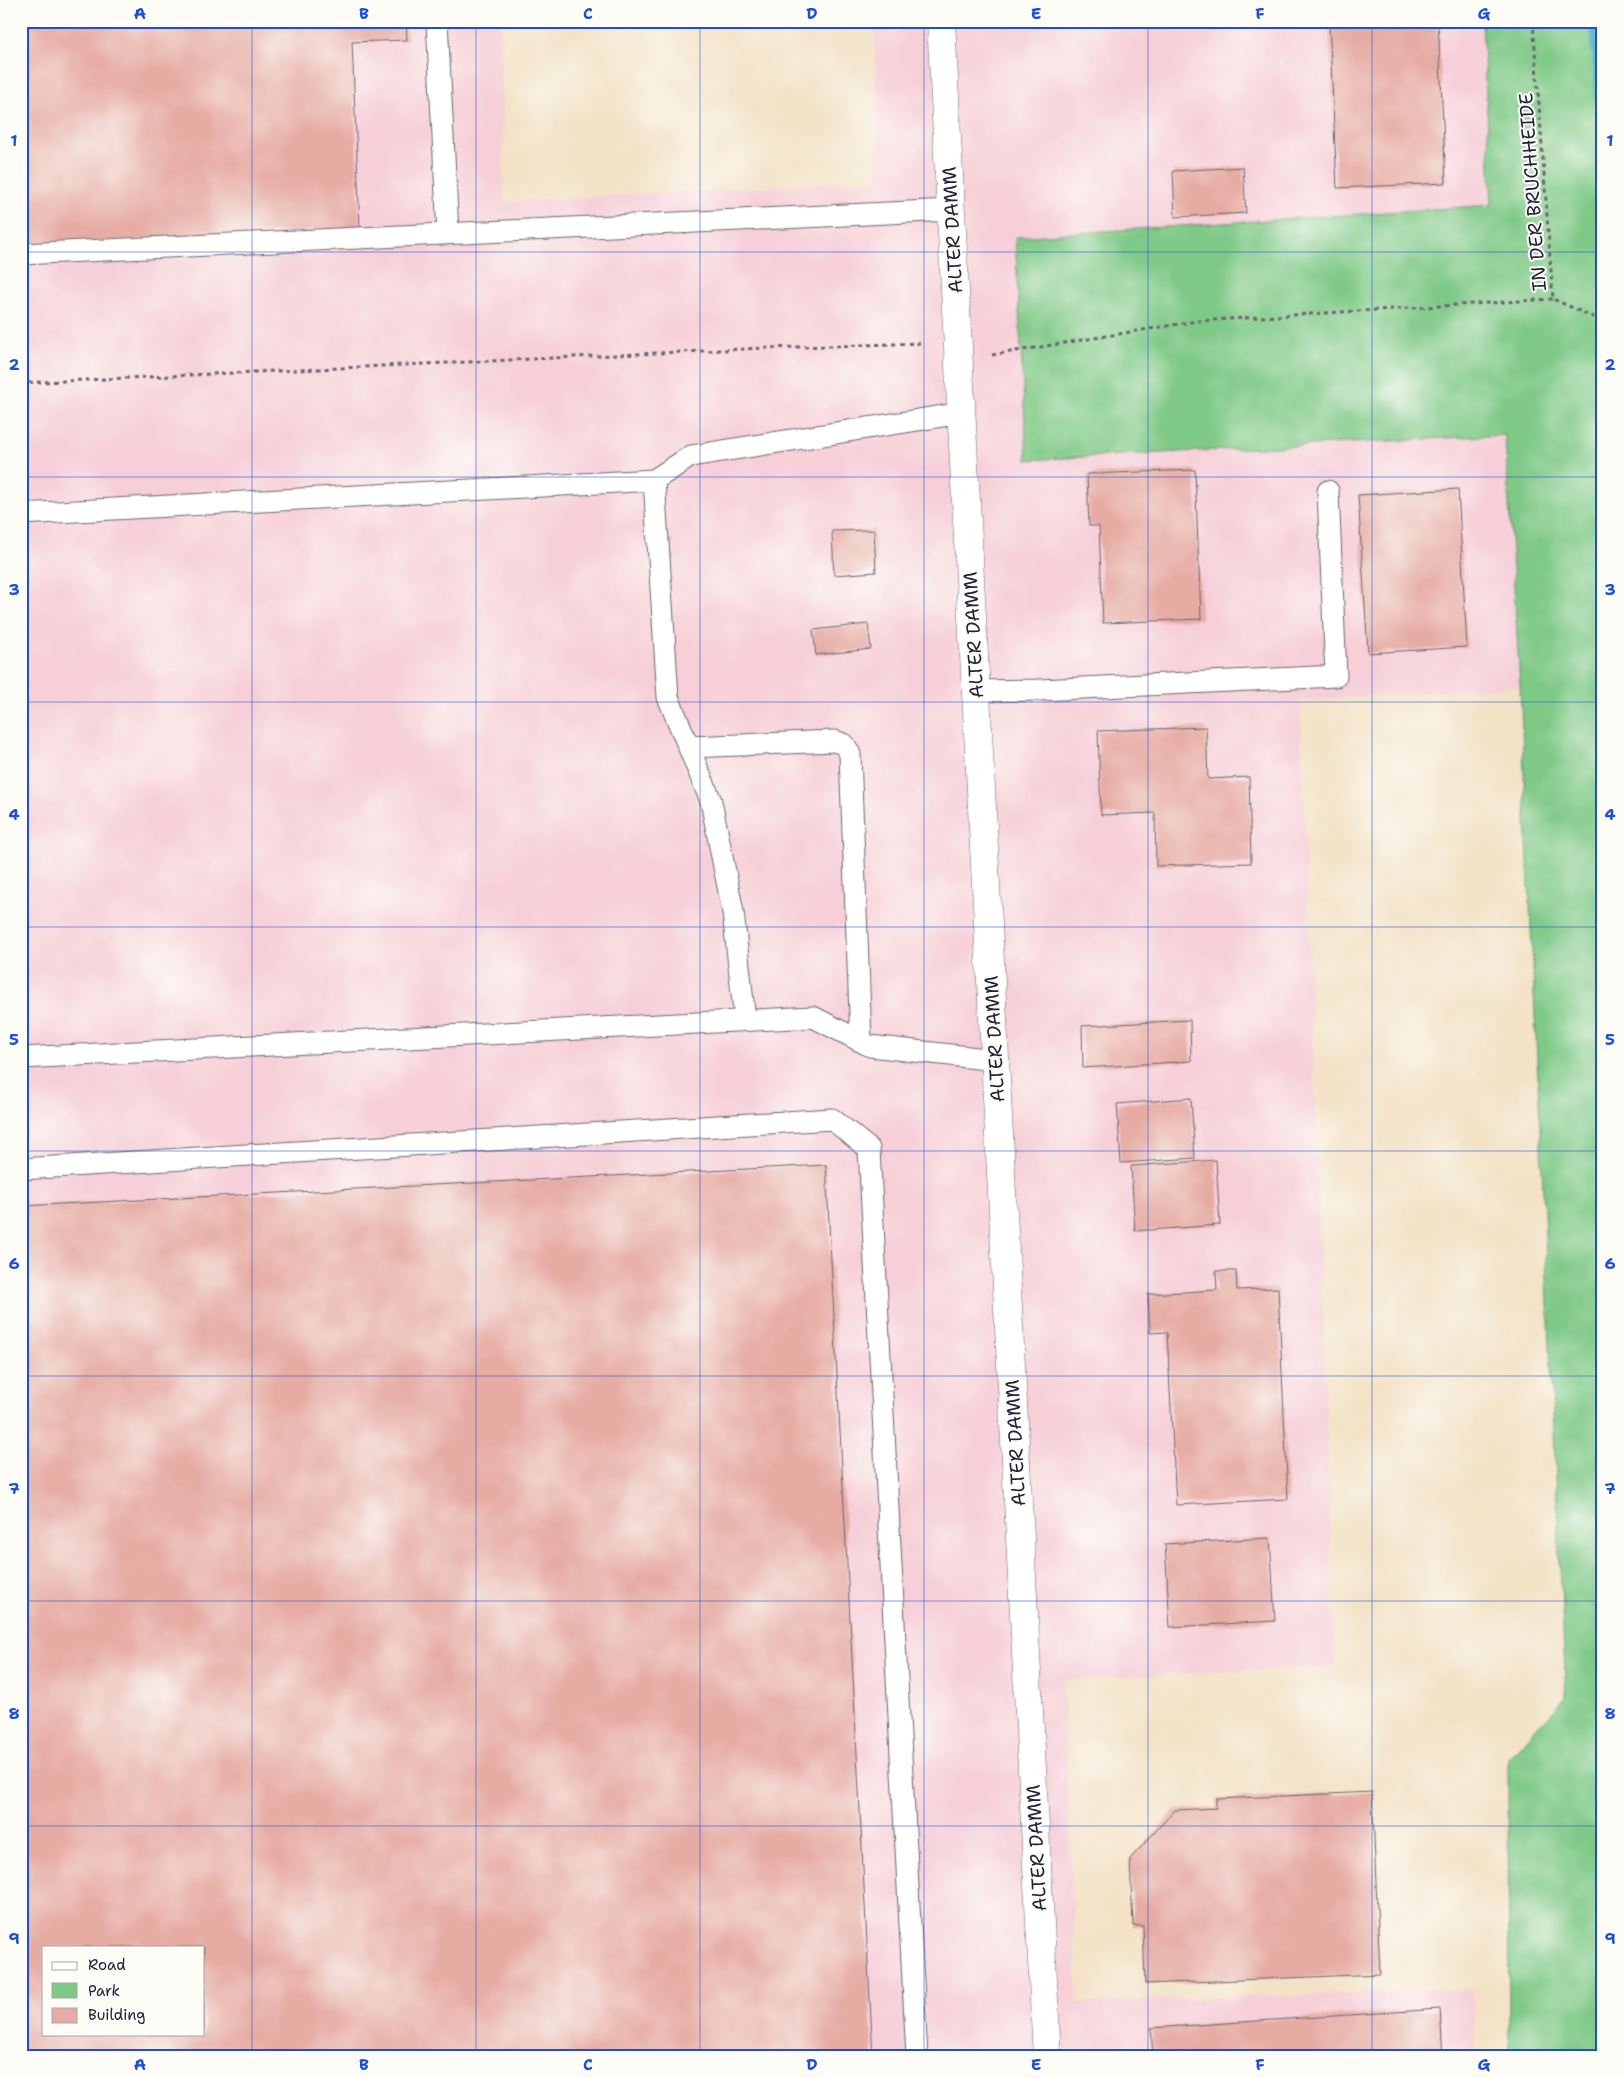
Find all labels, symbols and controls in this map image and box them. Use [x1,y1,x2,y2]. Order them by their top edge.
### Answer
text: A [134,3,146,24]
text: B [359,3,369,24]
text: C [583,3,593,24]
text: D [806,3,818,24]
text: E [1031,3,1041,24]
text: F [1255,3,1265,24]
text: G [1478,3,1491,24]
street label: IN DER BRUCHHEIDE [1513,92,1552,292]
text: 1 [10,130,18,151]
text: 1 [1606,130,1614,151]
street label: ALTER DAMM [937,166,968,294]
text: 2 [8,354,20,375]
text: 2 [1604,354,1616,375]
street label: ALTER DAMM [958,571,989,699]
text: 3 [8,579,20,600]
text: 3 [1604,579,1616,600]
text: 4 [8,804,20,825]
text: 4 [1604,804,1616,825]
street label: ALTER DAMM [979,975,1010,1103]
text: 5 [9,1029,19,1050]
text: 5 [1605,1029,1615,1050]
text: 6 [8,1253,20,1274]
text: 6 [1604,1253,1616,1274]
street label: ALTER DAMM [1000,1379,1031,1507]
text: 7 [8,1478,20,1499]
text: 7 [1604,1478,1616,1499]
text: 8 [8,1703,20,1724]
text: 8 [1604,1703,1616,1724]
street label: ALTER DAMM [1021,1784,1052,1912]
text: 9 [8,1928,20,1949]
text: 9 [1604,1928,1616,1949]
legend [42,1946,205,2036]
text: Road [88,1955,126,1975]
text: Park [88,1981,120,2001]
text: Building [88,2005,145,2025]
text: A [134,2054,146,2075]
text: B [359,2054,369,2075]
text: C [583,2054,593,2075]
text: D [806,2054,818,2075]
text: E [1031,2054,1041,2075]
text: F [1255,2054,1265,2075]
text: G [1478,2054,1491,2075]

